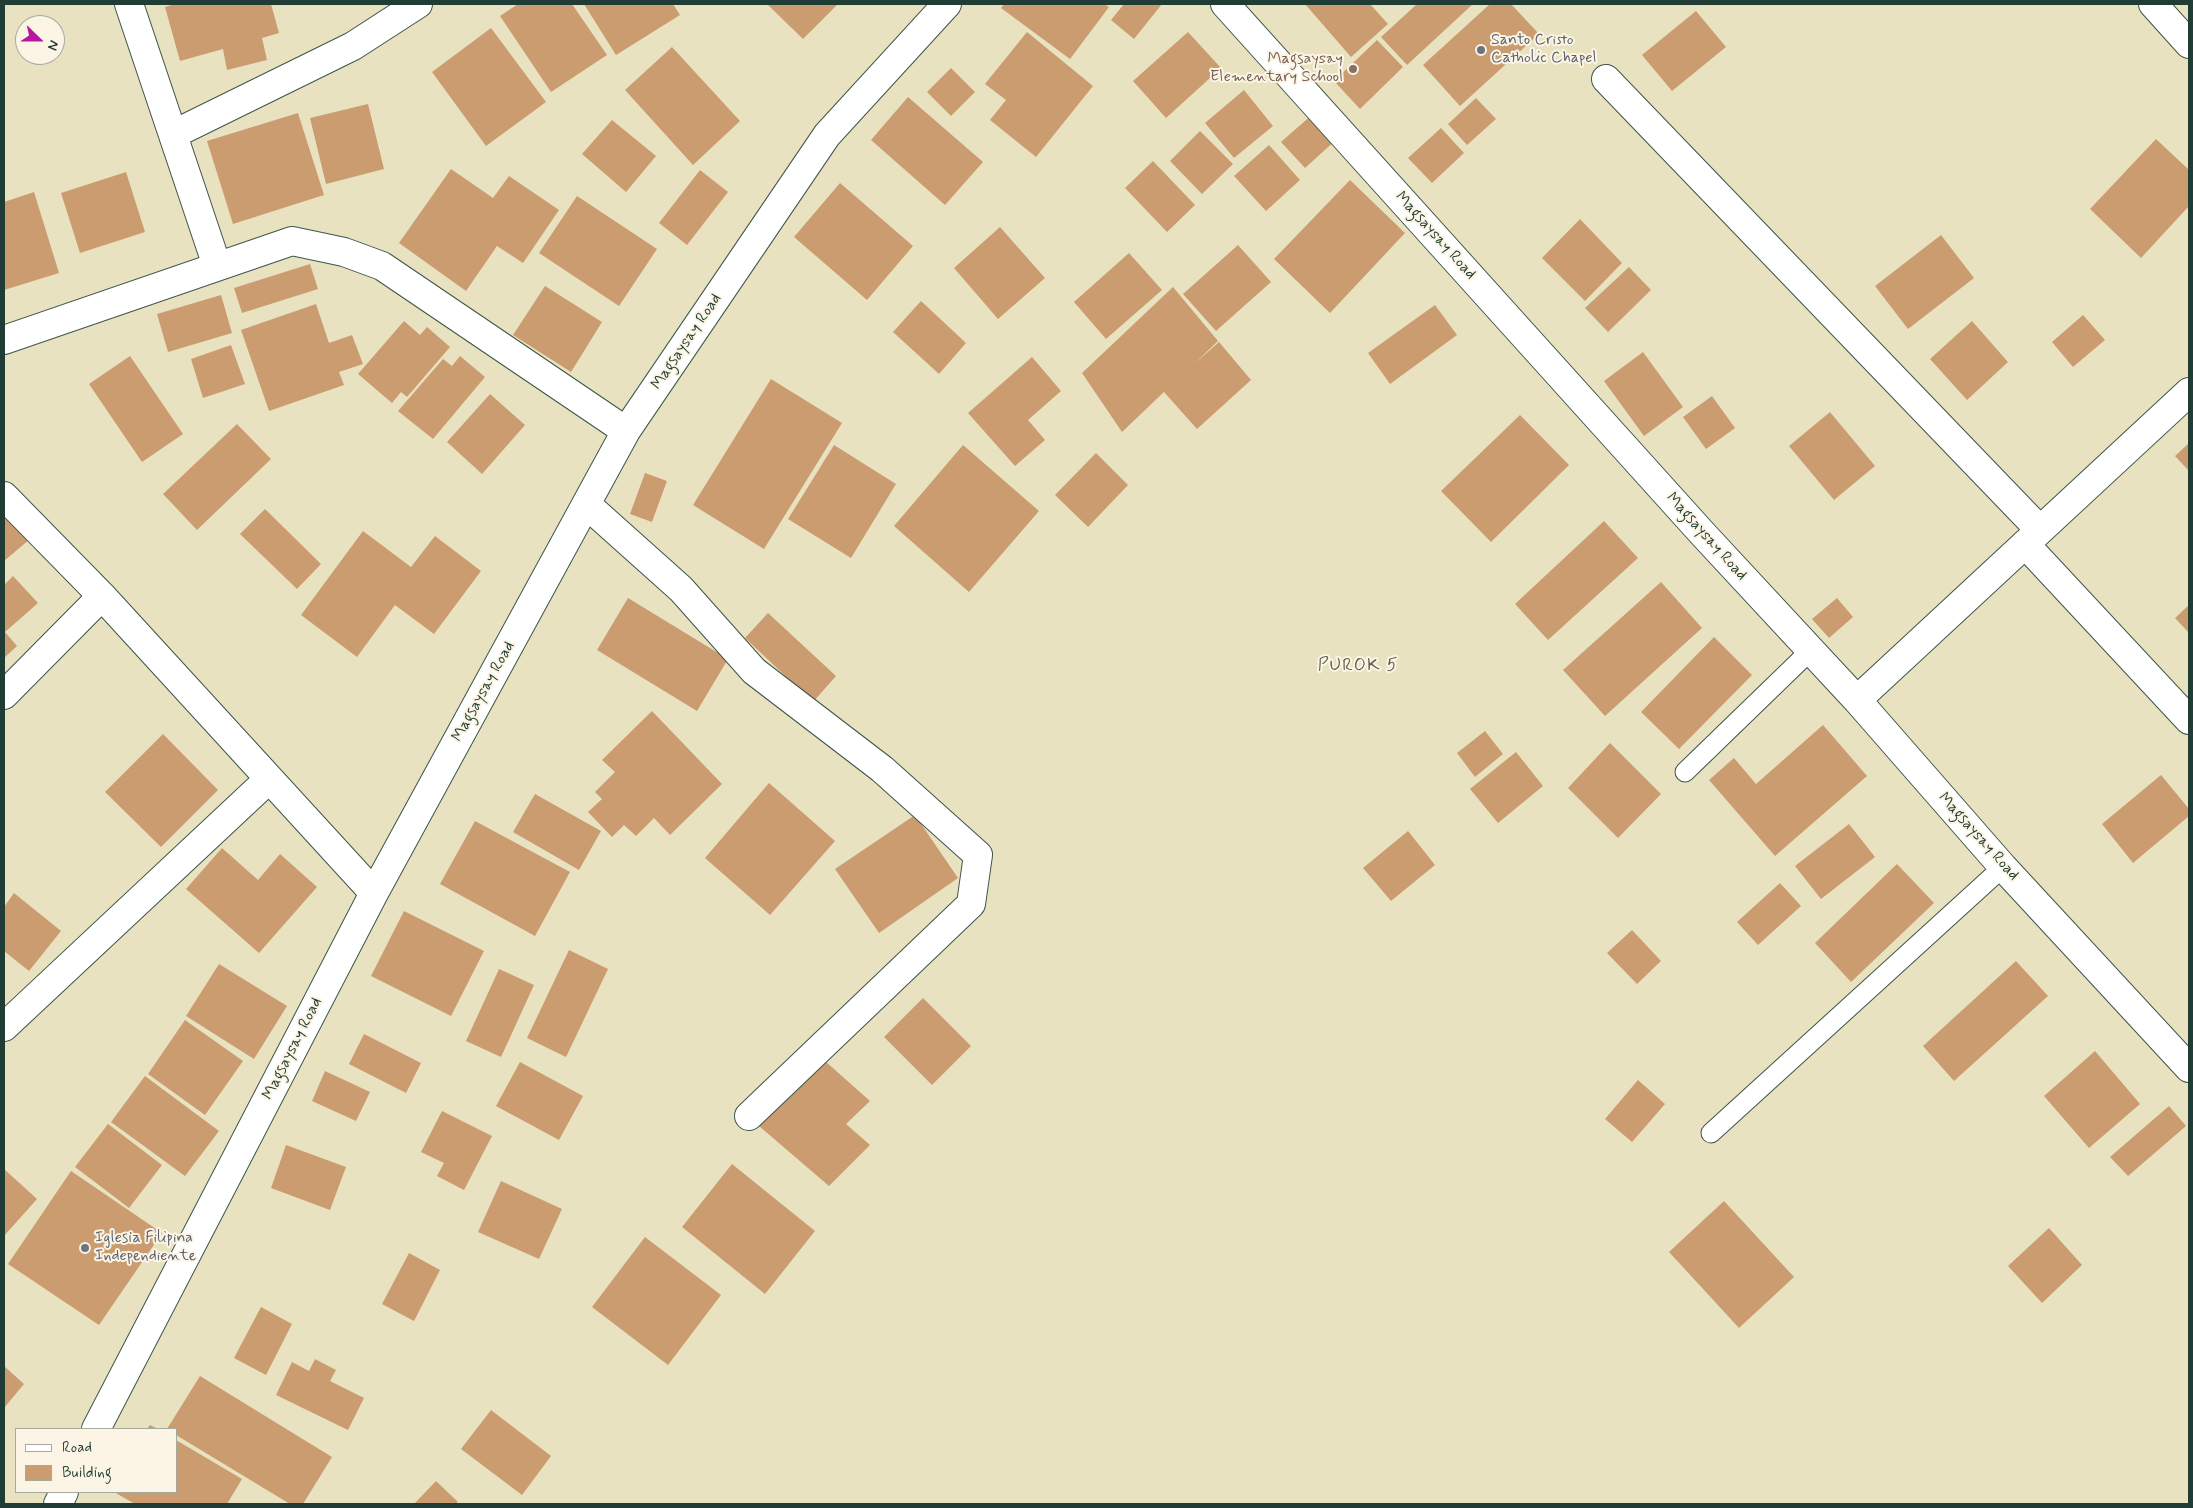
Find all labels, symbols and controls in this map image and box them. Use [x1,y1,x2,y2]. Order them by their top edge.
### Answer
north arrow [15,15,65,65]
place label: Santo Cristo Catholic Chapel [1491,31,1597,69]
text: N [43,38,63,53]
marker: Santo Cristo Catholic Chapel [1475,44,1487,56]
place label: Magsaysay Elementary School [1210,50,1343,88]
marker: Magsaysay Elementary School [1347,63,1359,75]
street label: Magsaysay Road [1390,188,1480,284]
street label: Magsaysay Road [648,290,726,394]
street label: Magsaysay Road [1661,489,1751,585]
street label: Magsaysay Road [448,638,520,746]
district label: PUROK 5 [1318,655,1398,677]
street label: Magsaysay Road [1933,789,2023,885]
street label: Magsaysay Road [259,995,327,1103]
place label: Iglesia Filipina Independiente [95,1229,196,1267]
marker: Iglesia Filipina Independiente [79,1242,91,1254]
legend [15,1428,178,1493]
text: Road [62,1438,92,1458]
text: Building [62,1463,112,1483]

